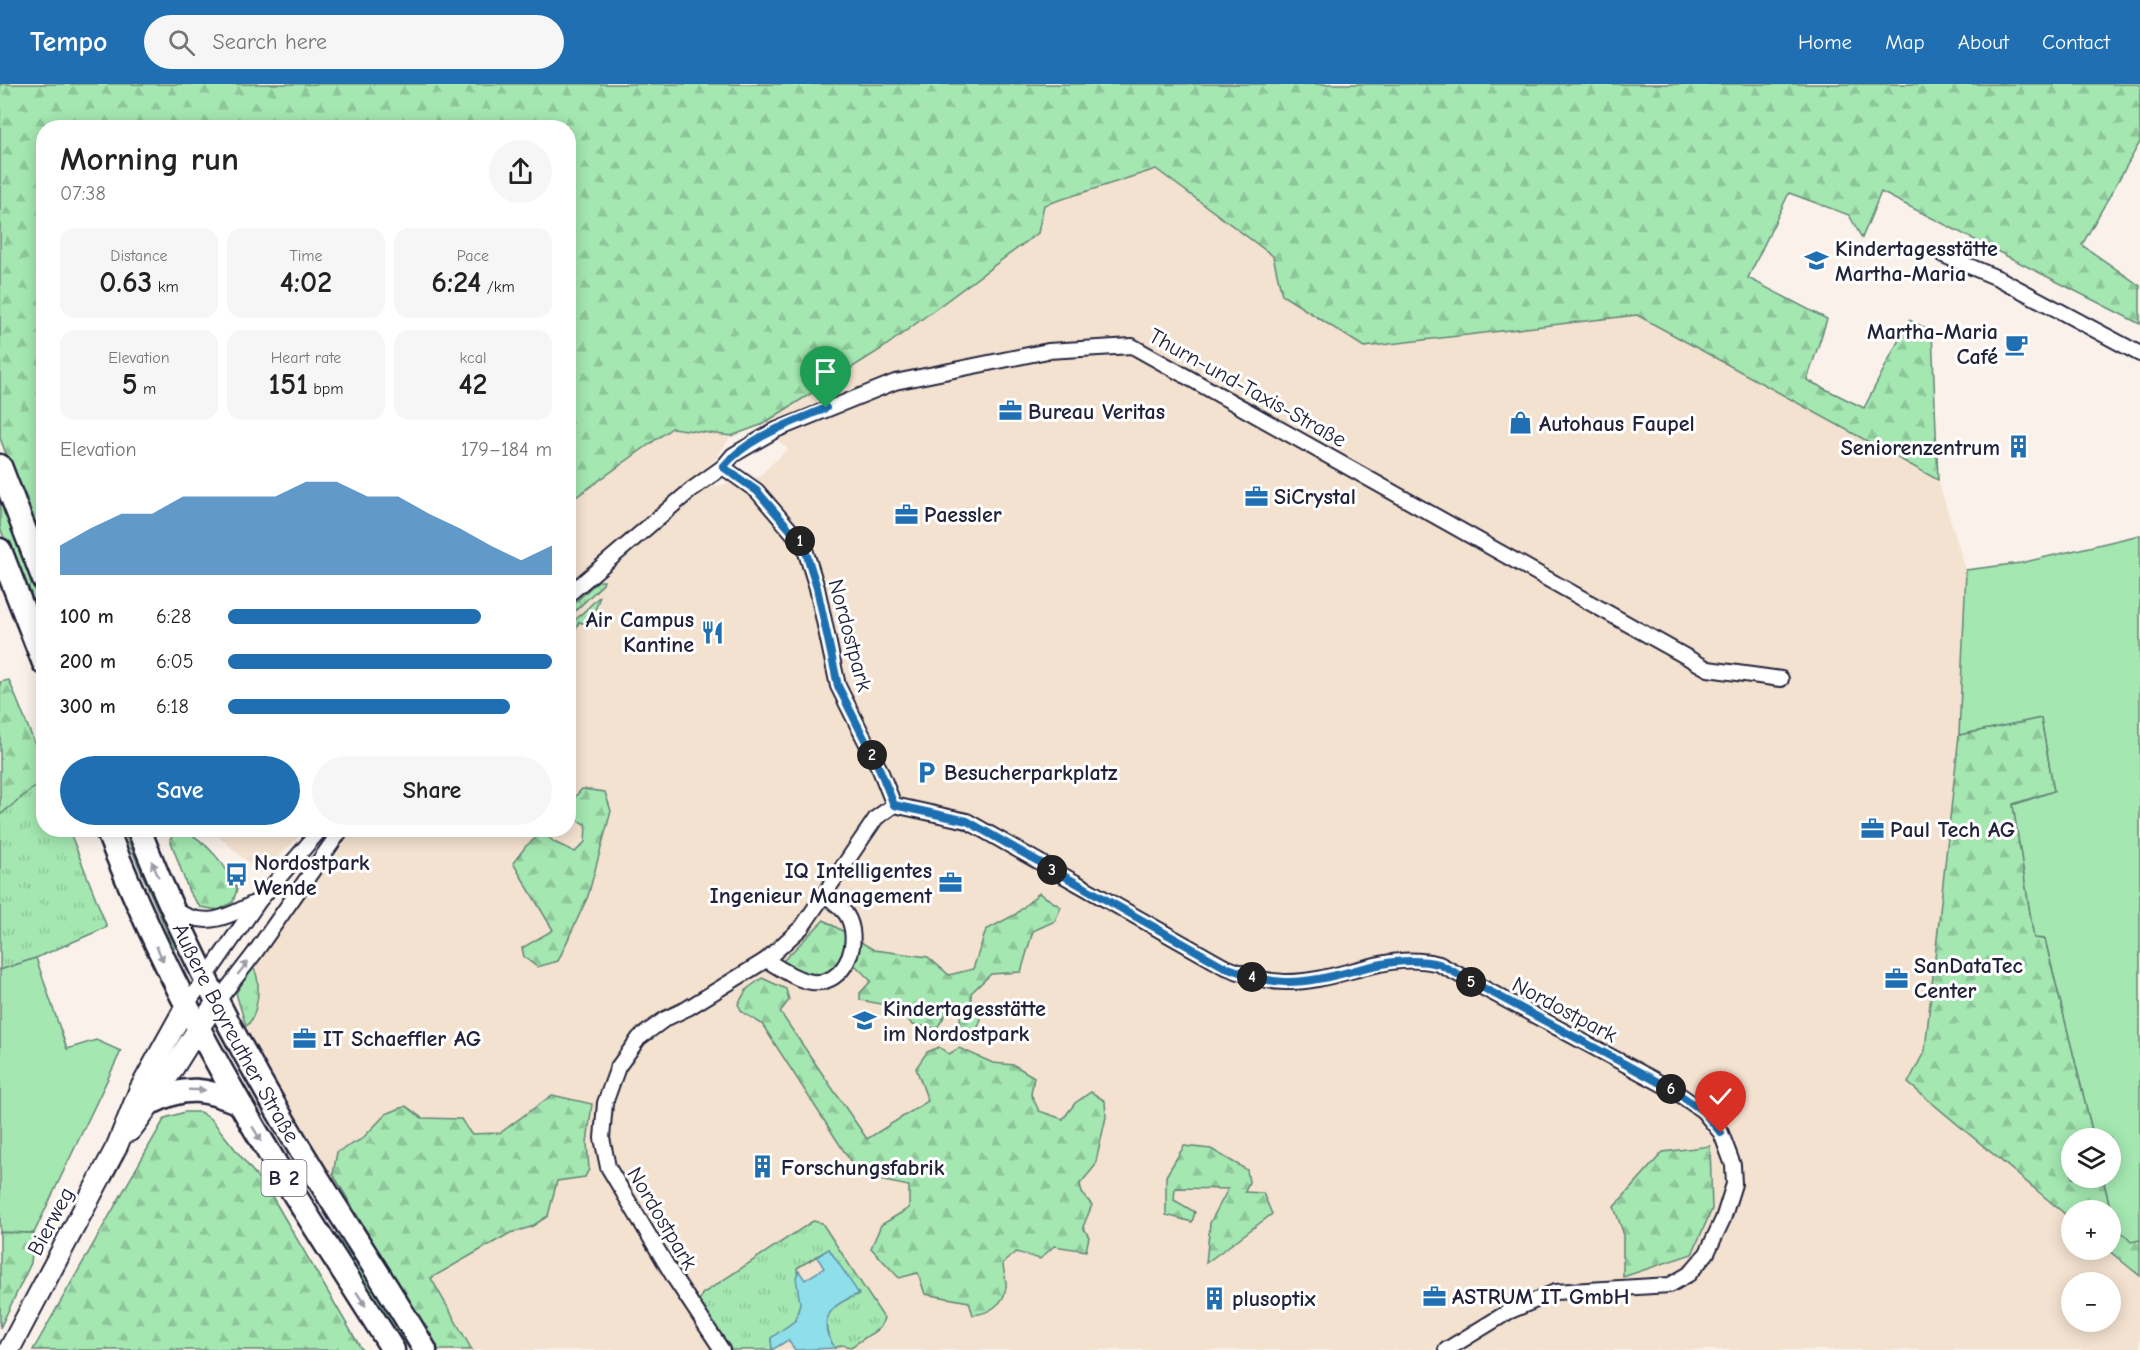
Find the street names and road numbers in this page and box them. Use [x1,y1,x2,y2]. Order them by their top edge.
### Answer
street label: Thurn-und-Taxis-Straße [1144,323,1351,453]
street label: Nordostpark [823,576,878,695]
street label: Äußere Bayreuther Straße [167,919,305,1147]
street label: Nordostpark [1508,971,1622,1049]
road number: B 2 [262,1160,306,1196]
street label: Nordostpark [621,1162,703,1275]
street label: Bierweg [22,1183,80,1260]

